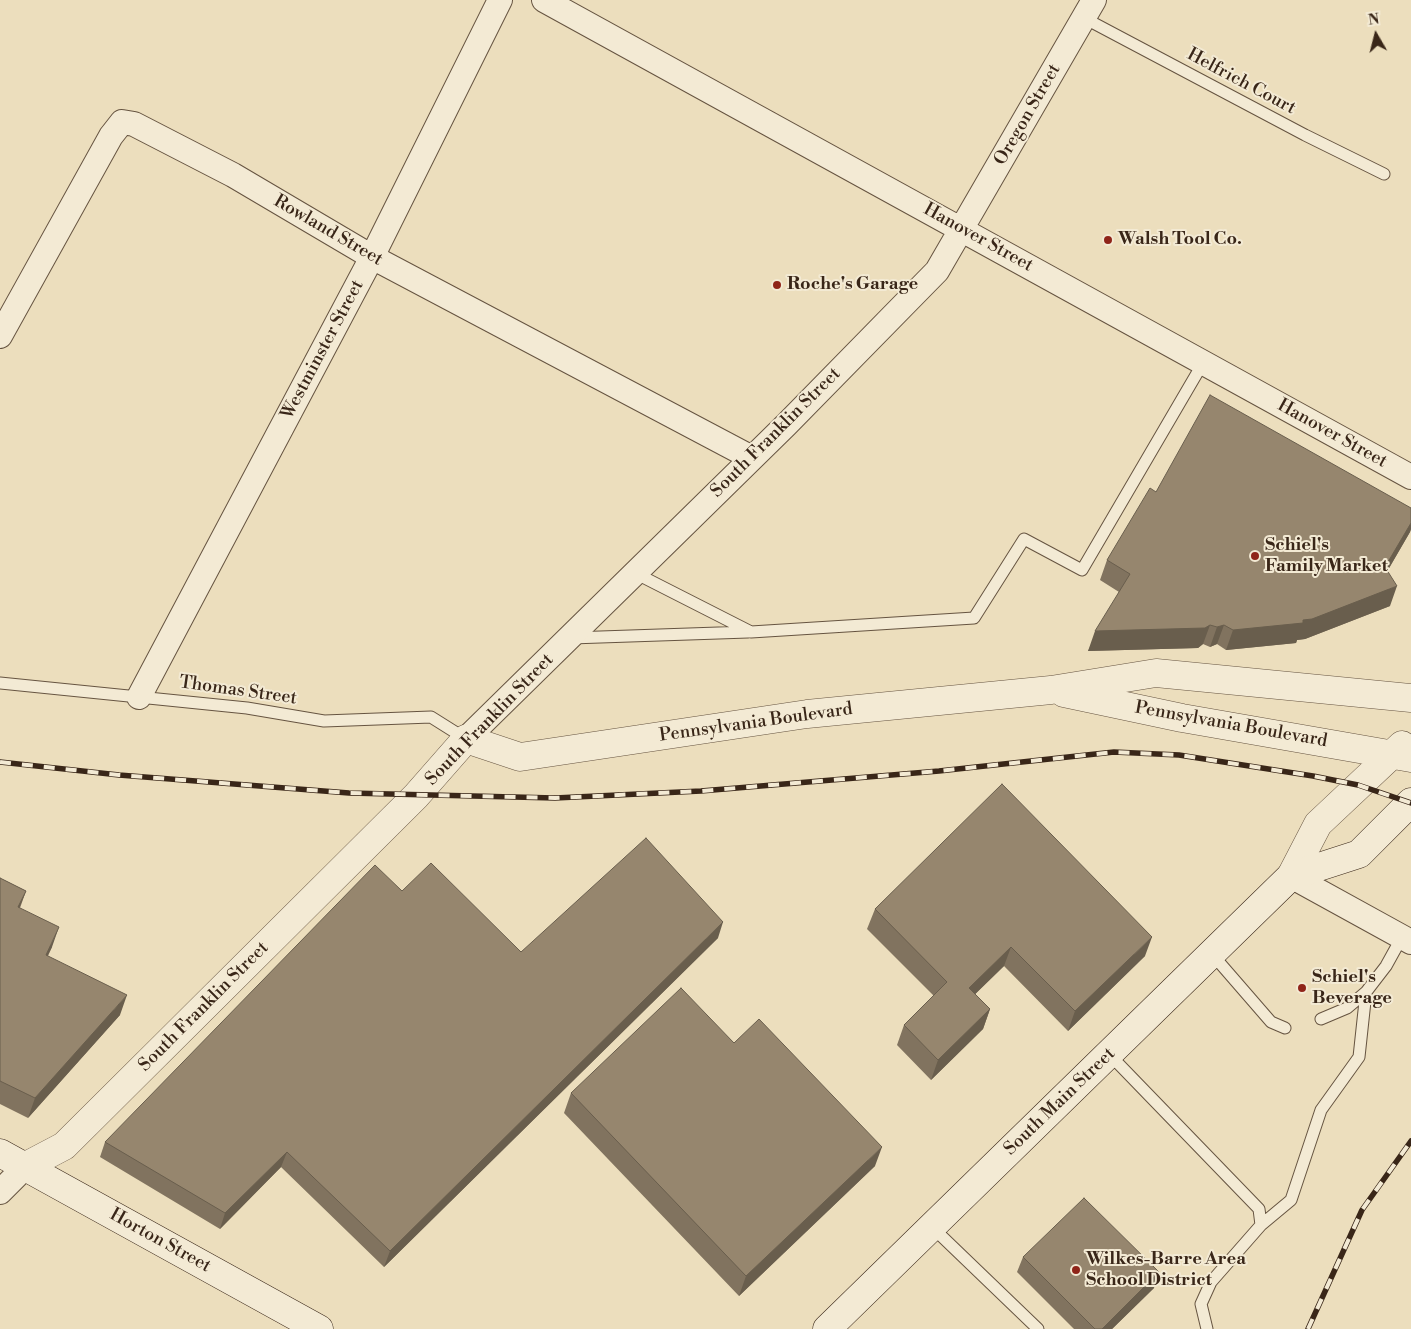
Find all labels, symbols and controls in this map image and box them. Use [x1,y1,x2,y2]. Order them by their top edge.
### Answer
north arrow [1351,10,1401,60]
text: N [1367,10,1381,30]
street label: Helfrich Court [1183,44,1299,120]
street label: Oregon Street [990,60,1066,170]
street label: Rowland Street [270,191,386,271]
street label: Hanover Street [919,199,1037,277]
place label: Walsh Tool Co. [1118,229,1242,251]
marker: Walsh Tool Co. [1102,234,1114,246]
place label: Roche's Garage [787,274,918,296]
street label: Westminster Street [277,277,369,423]
marker: Roche's Garage [771,279,783,291]
street label: South Franklin Street [707,364,845,502]
street label: Hanover Street [1273,395,1391,473]
place label: Schiel's Family Market [1265,535,1388,578]
marker: Schiel's Family Market [1249,550,1261,562]
street label: South Franklin Street [421,650,559,790]
street label: Thomas Street [178,672,298,710]
street label: Pennsylvania Boulevard [1133,697,1329,753]
street label: Pennsylvania Boulevard [658,699,854,747]
street label: South Franklin Street [135,938,273,1076]
place label: Schiel's Beverage [1312,967,1392,1010]
marker: Schiel's Beverage [1296,982,1308,994]
street label: South Main Street [1000,1044,1120,1160]
street label: Horton Street [106,1204,214,1278]
place label: Wilkes-Barre Area School District [1086,1249,1246,1292]
marker: Wilkes-Barre Area School District [1070,1264,1082,1276]

